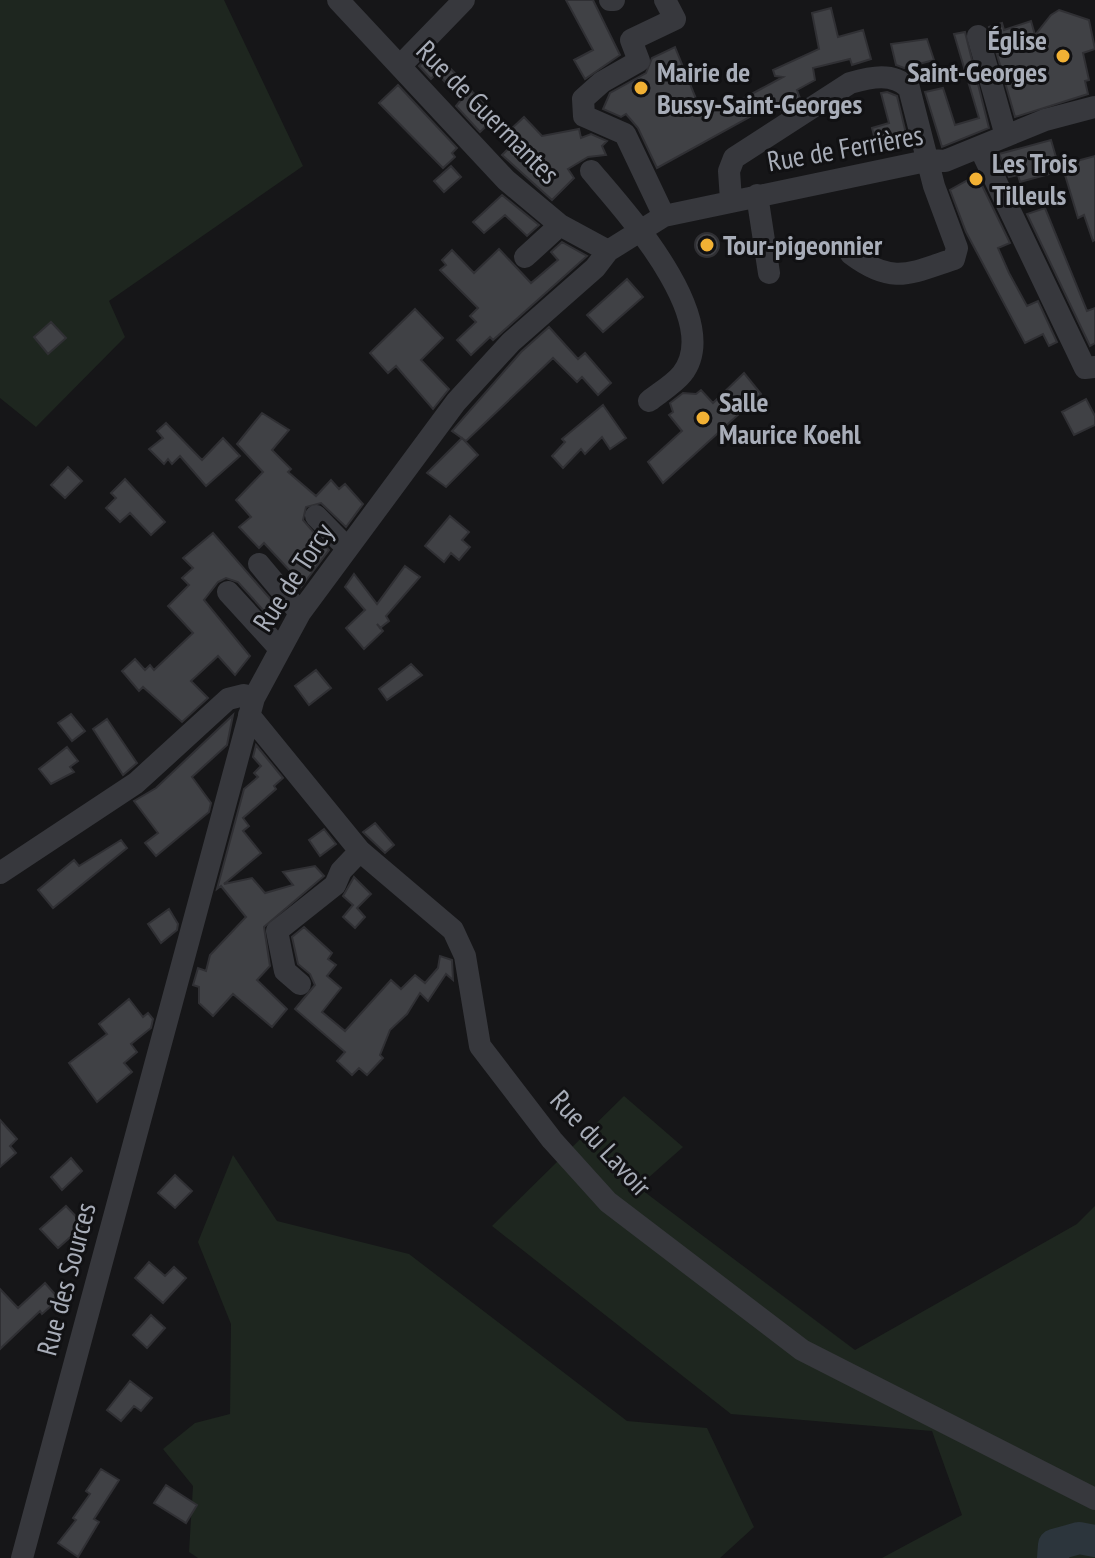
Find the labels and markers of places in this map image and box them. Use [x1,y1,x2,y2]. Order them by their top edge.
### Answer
place label: Église Saint-Georges [907,21,1047,90]
marker: Église Saint-Georges [1054,47,1072,65]
place label: Mairie de Bussy-Saint-Georges [657,53,862,122]
marker: Mairie de Bussy-Saint-Georges [632,79,650,97]
place label: Les Trois Tilleuls [992,144,1078,213]
marker: Les Trois Tilleuls [967,170,985,188]
place label: Tour-pigeonnier [723,226,883,263]
marker: Tour-pigeonnier [698,236,716,254]
place label: Salle Maurice Koehl [719,383,861,452]
marker: Salle Maurice Koehl [694,409,712,427]

